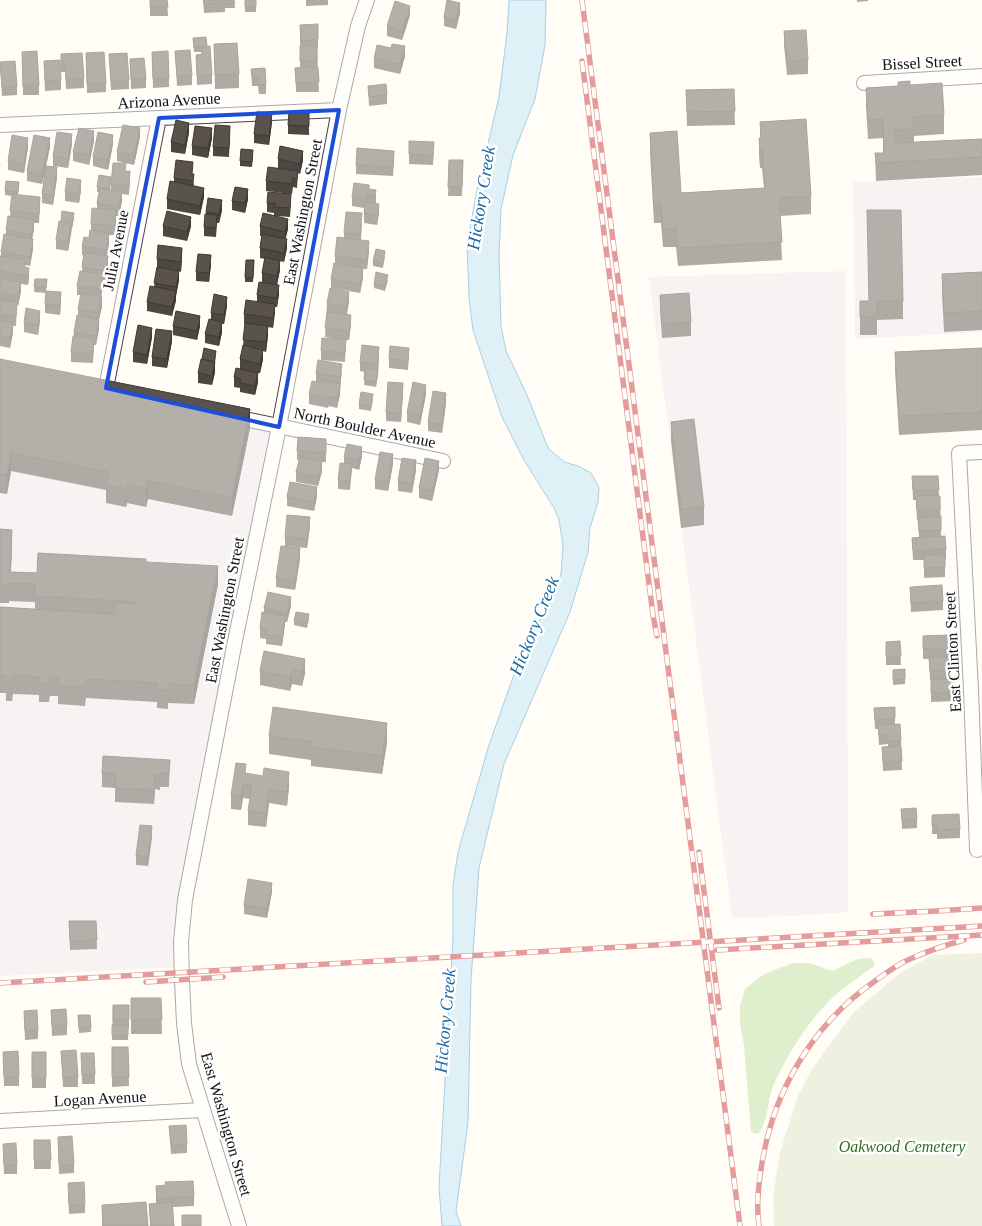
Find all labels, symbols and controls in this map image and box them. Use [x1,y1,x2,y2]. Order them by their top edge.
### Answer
street label: Bissel Street [881,52,963,73]
street label: Arizona Avenue [117,89,221,112]
street label: East Washington Street [280,137,326,287]
water label: Hickory Creek [463,144,499,252]
street label: Julia Avenue [99,208,132,292]
street label: North Boulder Avenue [292,404,437,451]
street label: East Washington Street [202,535,248,685]
water label: Hickory Creek [505,573,563,679]
street label: East Clinton Street [941,591,964,713]
water label: Hickory Creek [430,967,460,1075]
street label: East Washington Street [197,1050,255,1199]
street label: Logan Avenue [53,1088,147,1110]
park label: Oakwood Cemetery [839,1138,966,1156]

